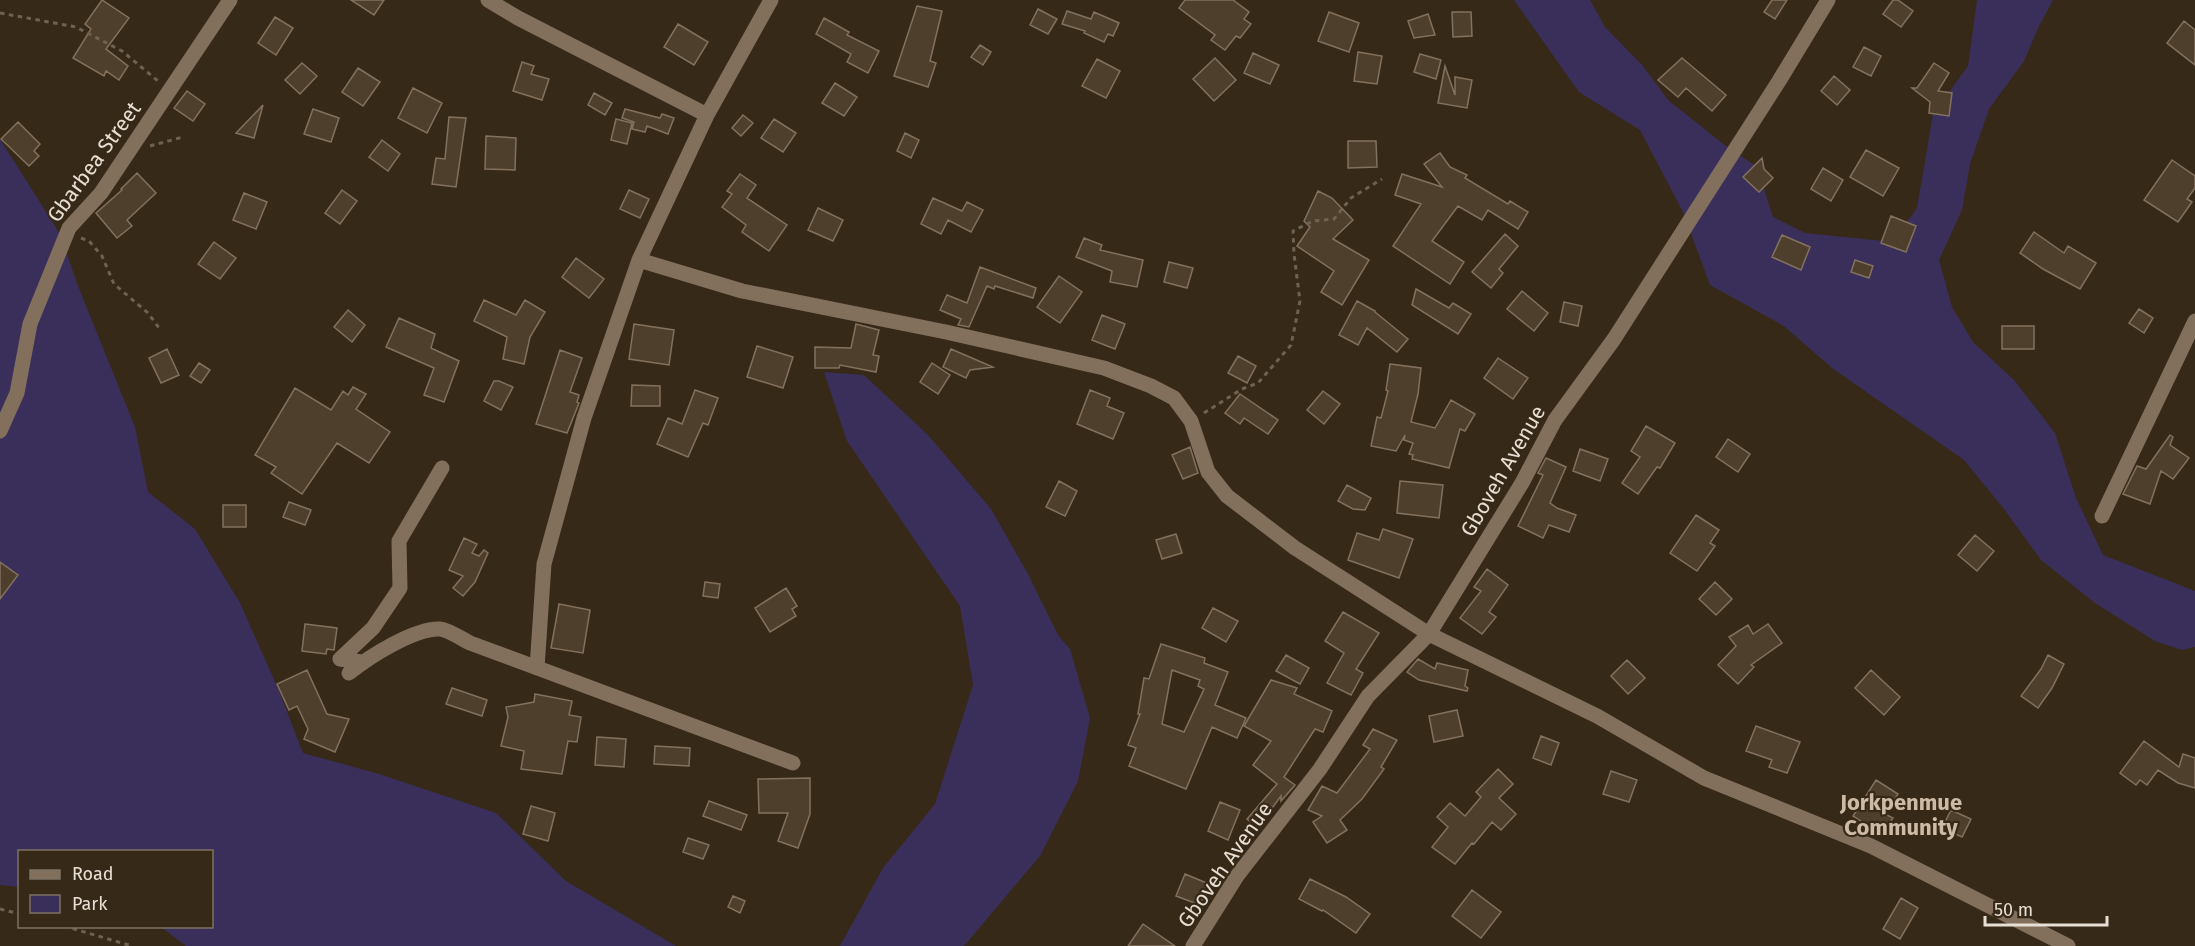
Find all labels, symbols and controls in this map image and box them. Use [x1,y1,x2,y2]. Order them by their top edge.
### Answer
street label: Gbarbea Street [42,96,147,227]
street label: Gboveh Avenue [1455,401,1551,541]
district label: Jorkpenmue Community [1839,789,1962,841]
street label: Gboveh Avenue [1172,797,1278,933]
legend [18,850,213,928]
text: Road [72,863,114,885]
scale bar [1985,889,2106,927]
text: Park [72,893,108,915]
text: 50 m [1994,899,2033,921]

